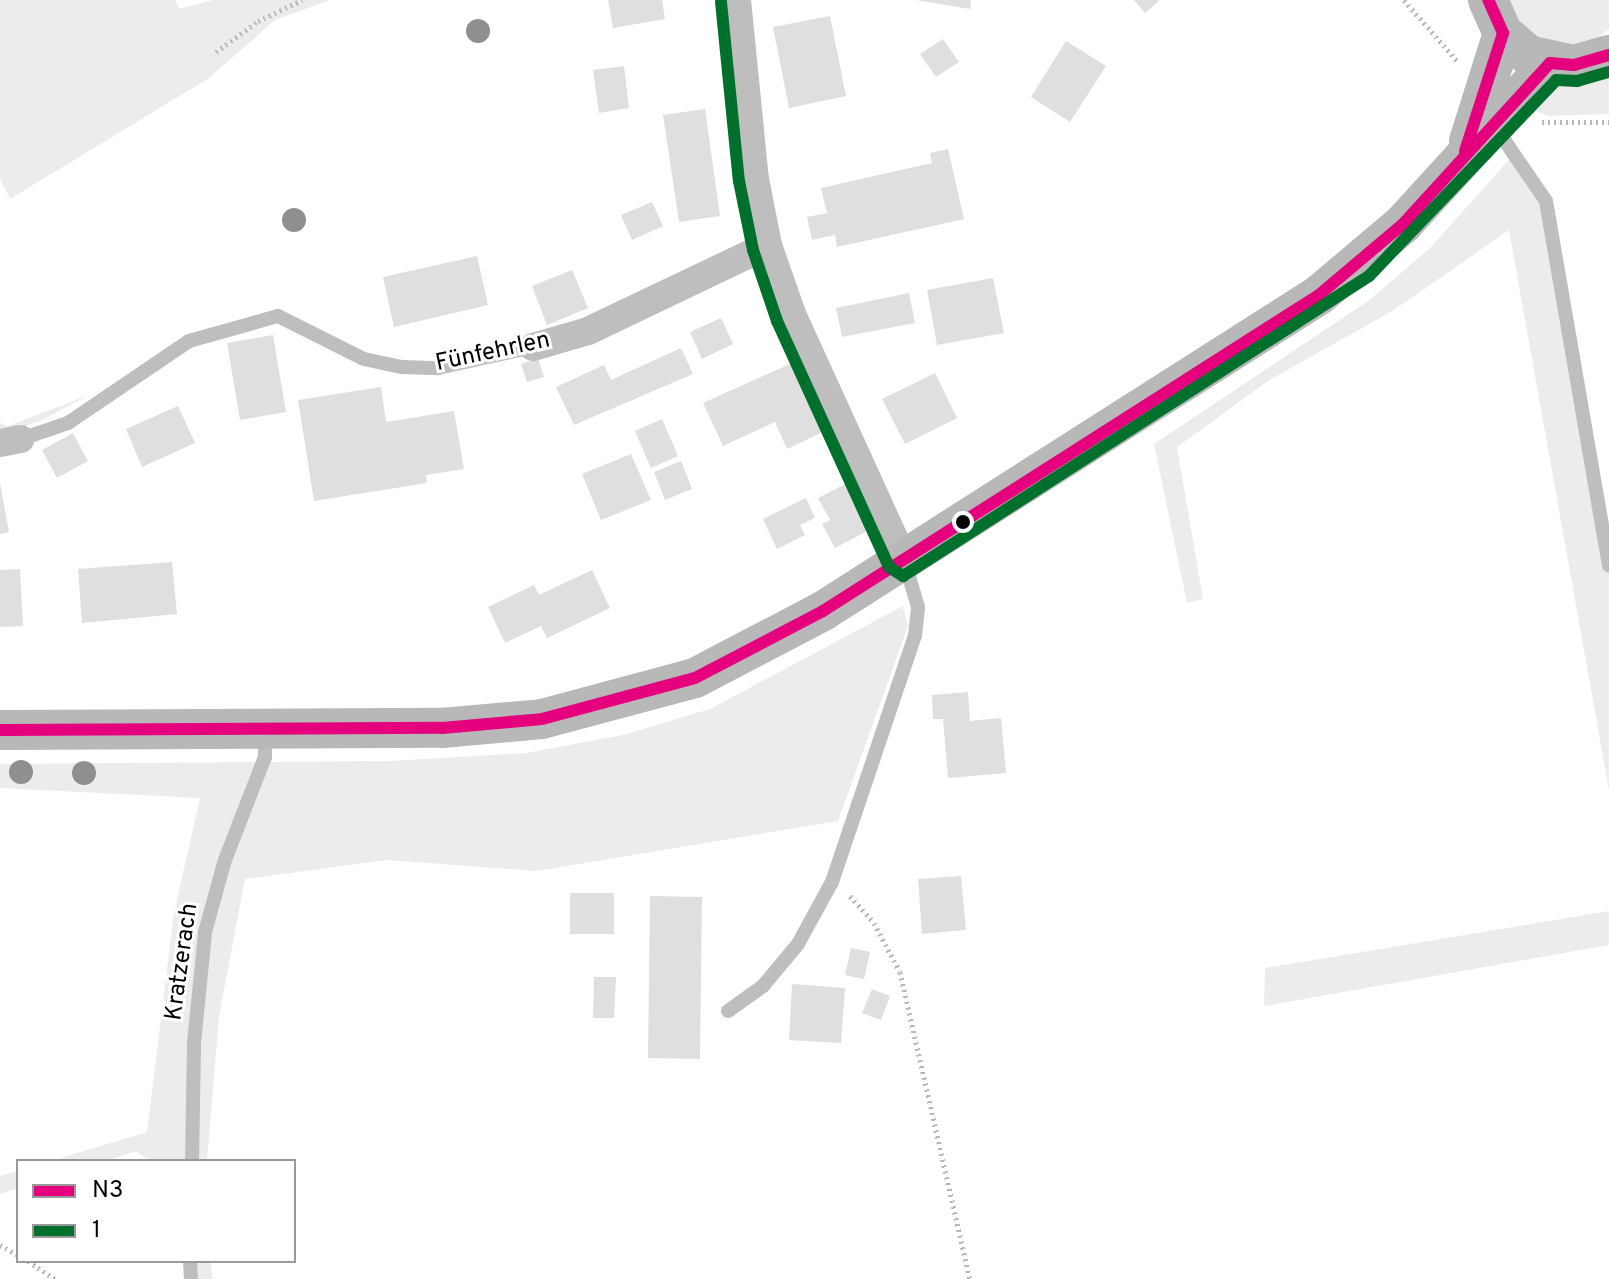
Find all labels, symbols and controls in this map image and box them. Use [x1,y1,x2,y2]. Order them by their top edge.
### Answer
street label: Fünfehrlen [433,327,553,379]
unlabelled marker [955,514,971,530]
street label: Kratzerach [161,901,205,1023]
legend [16,1159,296,1263]
text: N3 [92,1176,123,1206]
text: 1 [92,1216,101,1246]

